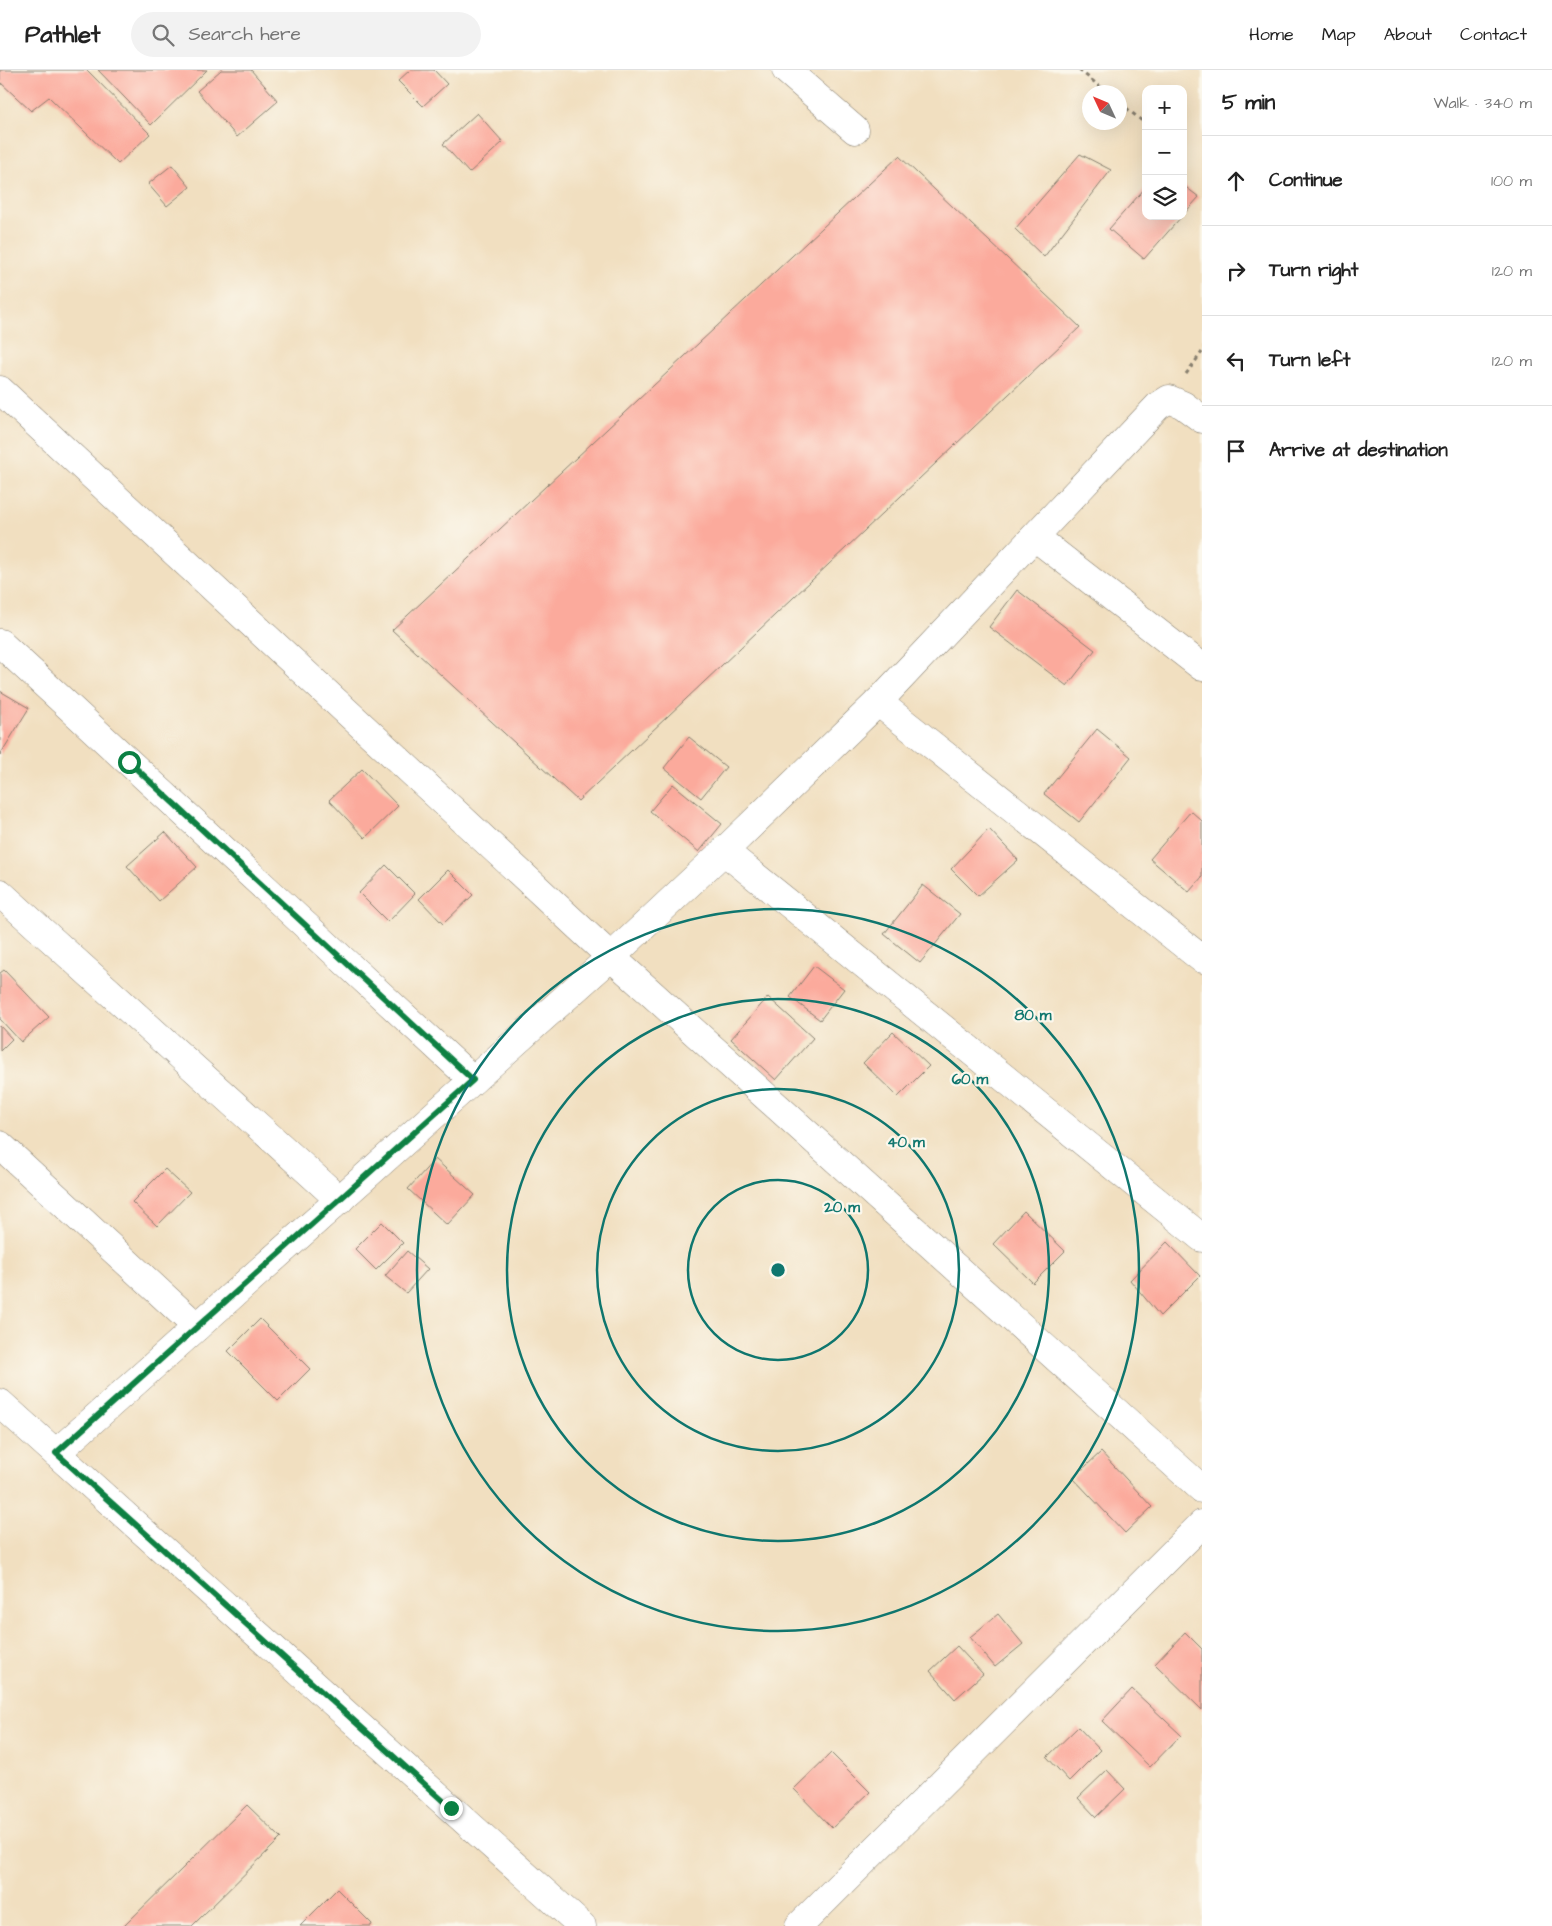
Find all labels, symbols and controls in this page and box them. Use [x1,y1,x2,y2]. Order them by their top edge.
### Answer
search box [131,12,481,57]
text: Pathlet [25,18,101,52]
icon: search [149,21,177,49]
text: Search here [189,21,301,48]
text: Home [1249,22,1294,47]
text: Map [1322,22,1356,47]
text: About [1384,22,1432,47]
text: Contact [1460,22,1527,47]
north arrow [1082,85,1127,130]
map controls [1142,85,1187,220]
button: + [1142,85,1187,130]
text: 5 min [1222,88,1275,117]
text: Walk · 340 m [1433,92,1532,114]
button: − [1142,130,1187,175]
icon: ahead [1222,167,1250,195]
text: Continue [1269,167,1343,194]
text: 100 m [1491,170,1532,192]
button: layers [1142,175,1187,220]
icon: right [1222,257,1250,285]
text: Turn right [1269,257,1358,284]
text: 120 m [1492,260,1532,282]
icon: left [1222,347,1250,375]
text: Turn left [1269,347,1350,374]
text: 120 m [1492,350,1532,372]
icon: arrive [1222,437,1250,465]
text: Arrive at destination [1269,437,1448,464]
route start [118,751,141,774]
text: 80 m [1015,1005,1052,1026]
text: 60 m [952,1069,989,1090]
text: 40 m [887,1132,925,1153]
text: 20 m [823,1197,860,1218]
centre of rings [769,1261,787,1279]
route end [440,1797,463,1820]

